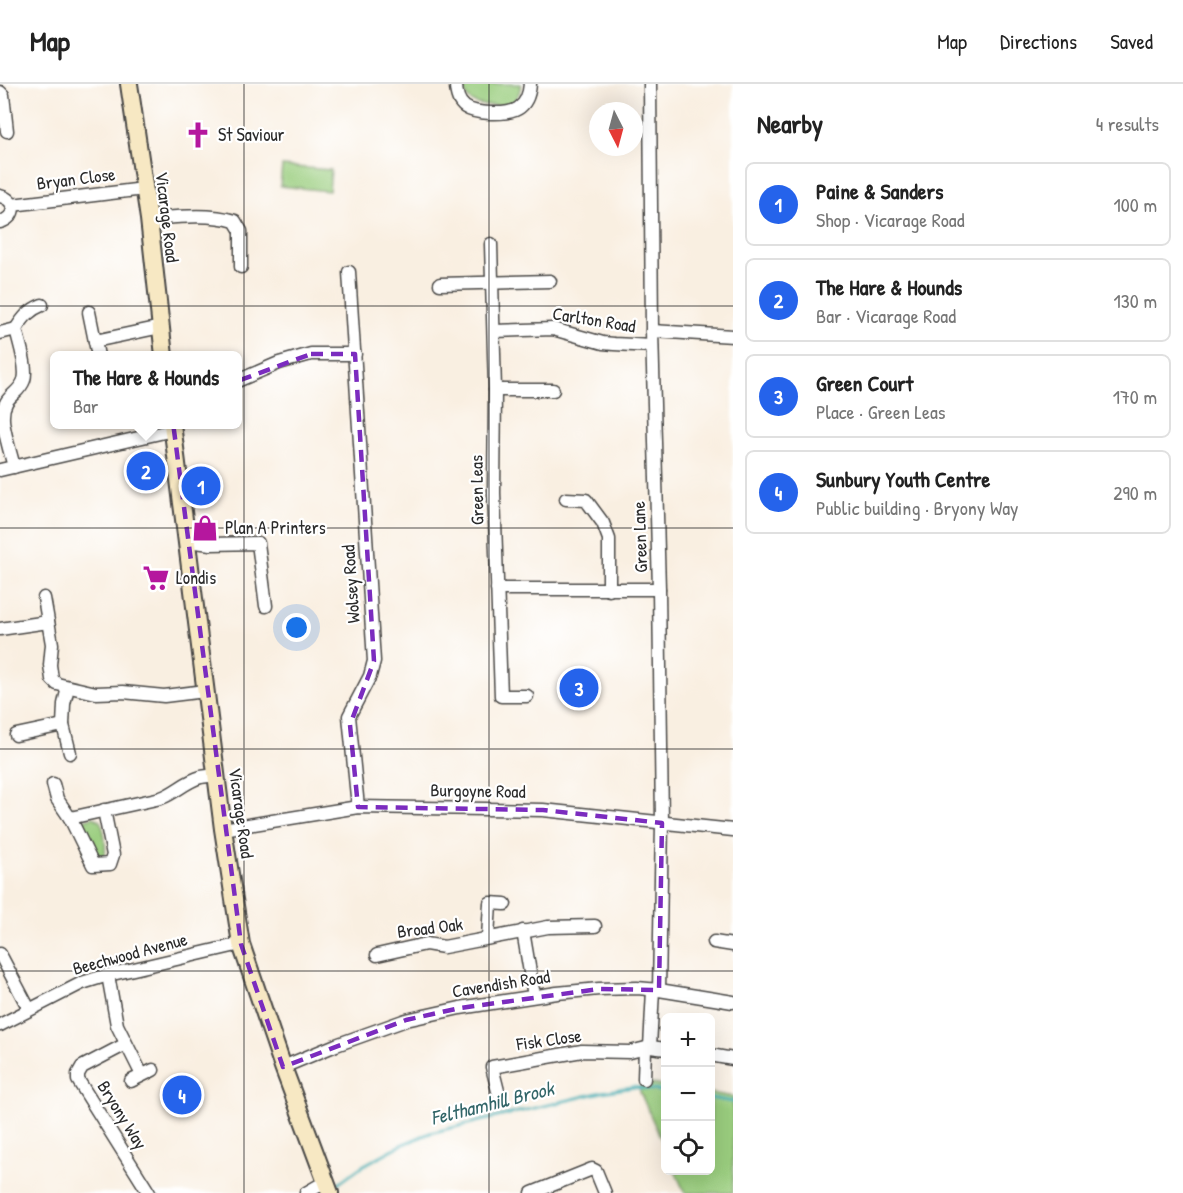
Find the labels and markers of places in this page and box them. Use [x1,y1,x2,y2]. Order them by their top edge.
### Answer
church icon: St Saviour [183,120,213,150]
place label: St Saviour [218,122,285,147]
pin: 2 [126,448,166,494]
pin: 1 [182,464,220,508]
shop icon: Plan A Printers [190,513,220,543]
place label: Plan A Printers [225,515,326,540]
supermarket icon: Londis [141,563,171,593]
place label: Londis [176,565,216,590]
pin: 3 [560,666,598,710]
pin: 4 [162,1072,201,1118]

